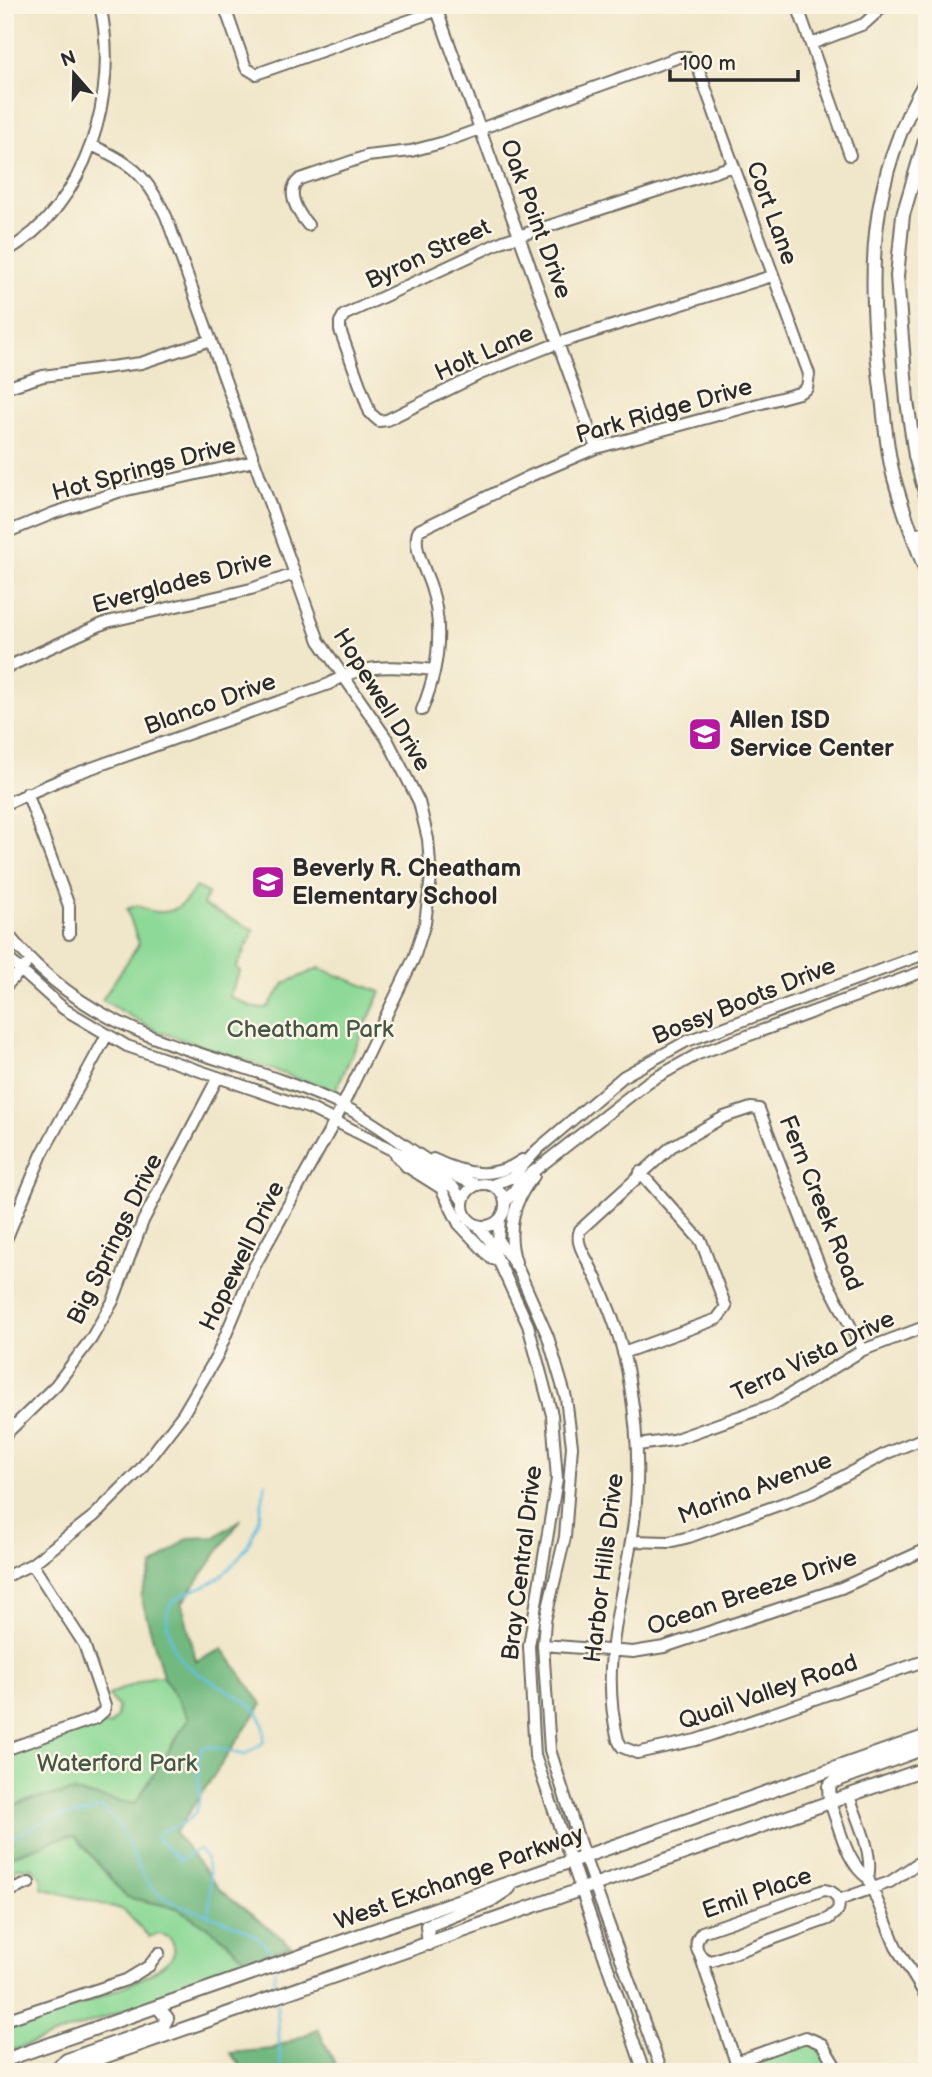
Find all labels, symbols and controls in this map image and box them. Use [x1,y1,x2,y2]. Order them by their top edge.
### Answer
north arrow [38,38,108,108]
scale bar [670,38,797,82]
text: N [58,46,79,73]
text: 100 m [680,51,736,76]
street label: Oak Point Drive [494,136,578,302]
street label: Cort Lane [740,157,804,269]
street label: Byron Street [361,212,496,296]
street label: Holt Lane [430,318,538,388]
street label: Park Ridge Drive [572,372,756,450]
street label: Hot Springs Drive [49,431,239,507]
street label: Everglades Drive [89,544,275,620]
street label: Hopewell Drive [326,623,438,777]
street label: Blanco Drive [140,667,280,741]
place label: Allen ISD Service Center [729,706,894,763]
school or university icon: Allen ISD Service Center [686,715,724,753]
place label: Beverly R. Cheatham Elementary School [292,854,521,911]
school or university icon: Beverly R. Cheatham Elementary School [249,863,287,901]
street label: Bossy Boots Drive [648,951,840,1051]
park label: Cheatham Park [227,1015,394,1044]
street label: Fern Creek Road [773,1111,869,1295]
street label: Big Springs Drive [61,1149,169,1329]
street label: Hopewell Drive [193,1176,291,1336]
street label: Terra Vista Drive [727,1304,899,1408]
street label: Marina Avenue [674,1445,836,1531]
street label: Bray Central Drive [496,1464,548,1662]
street label: Harbor Hills Drive [578,1472,630,1664]
street label: Ocean Breeze Drive [643,1542,861,1642]
street label: Quail Valley Road [675,1648,861,1736]
park label: Waterford Park [37,1749,197,1778]
street label: West Exchange Parkway [330,1819,588,1937]
street label: Emil Place [698,1861,816,1925]

